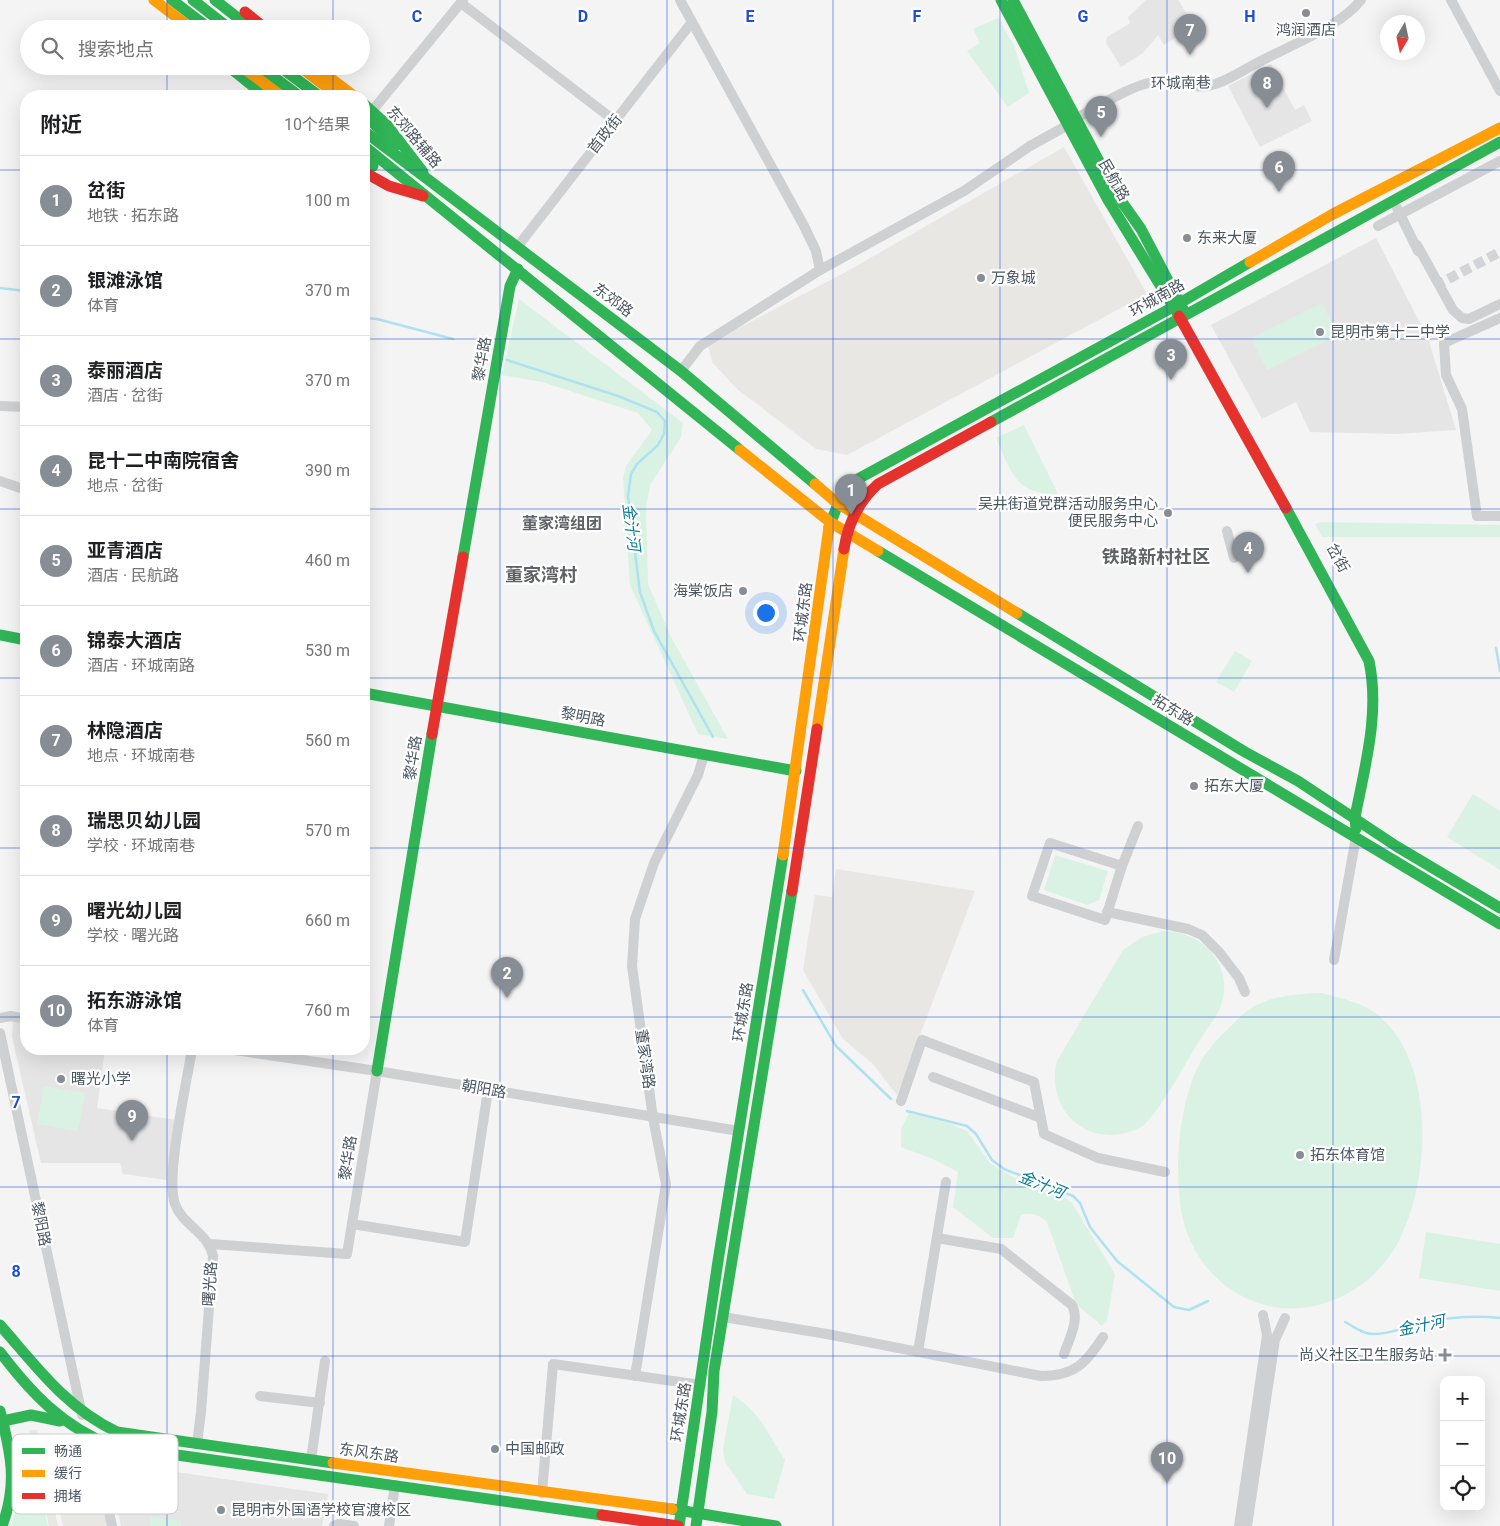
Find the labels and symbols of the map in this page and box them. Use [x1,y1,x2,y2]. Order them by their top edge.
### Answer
text: C [412,7,422,26]
text: D [578,7,588,26]
text: E [746,7,755,26]
text: F [913,7,922,26]
text: G [1078,7,1089,26]
text: H [1244,7,1256,26]
marker: 鸿润酒店 [1300,7,1312,19]
pin: 7 [1174,14,1206,55]
north arrow [1380,15,1425,60]
place label: 鸿润酒店 [1276,21,1336,39]
pin: 8 [1251,67,1283,108]
street label: 环城南巷 [1151,73,1211,93]
pin: 5 [1085,96,1117,137]
street label: 东郊路辅路 [383,102,445,172]
street label: 首政街 [584,111,626,157]
pin: 6 [1263,151,1295,192]
street label: 民航路 [1095,156,1133,204]
place label: 东来大厦 [1197,229,1257,247]
marker: 东来大厦 [1181,232,1193,244]
place label: 万象城 [991,269,1036,287]
marker: 万象城 [975,272,987,284]
street label: 环城南路 [1126,276,1188,320]
street label: 东郊路 [590,279,636,321]
place label: 昆明市第十二中学 [1330,323,1450,341]
marker: 昆明市第十二中学 [1314,326,1326,338]
street label: 黎华路 [469,335,495,383]
pin: 3 [1155,339,1187,380]
pin: 1 [835,474,867,515]
place label: 吴井街道党群活动服务中心 便民服务中心 [978,495,1158,530]
water label: 金汁河 [619,502,644,555]
marker: 吴井街道党群活动服务中心 便民服务中心 [1162,507,1174,519]
district label: 董家湾组团 [522,514,602,533]
pin: 4 [1232,532,1264,573]
street label: 岔街 [1323,541,1353,575]
district label: 铁路新村社区 [1102,546,1210,567]
district label: 董家湾村 [505,564,577,585]
street label: 环城东路 [790,581,816,643]
place label: 海棠饭店 [673,582,733,600]
marker: 海棠饭店 [737,585,749,597]
your location [753,600,779,626]
street label: 拓东路 [1149,691,1197,729]
street label: 黎明路 [559,704,607,730]
street label: 黎华路 [401,734,425,782]
place label: 拓东大厦 [1204,777,1264,795]
marker: 拓东大厦 [1188,780,1200,792]
pin: 2 [491,957,523,998]
street label: 环城东路 [729,981,757,1043]
street label: 董家湾路 [632,1028,658,1090]
place label: 曙光小学 [71,1070,131,1088]
marker: 曙光小学 [55,1073,67,1085]
street label: 朝阳路 [460,1076,508,1102]
text: 7 [11,1093,21,1112]
pin: 9 [116,1100,148,1141]
street label: 黎华路 [336,1134,360,1182]
place label: 拓东体育馆 [1310,1146,1385,1164]
marker: 拓东体育馆 [1294,1149,1306,1161]
water label: 金汁河 [1016,1167,1070,1203]
street label: 黎阳路 [28,1200,54,1248]
street label: 曙光路 [199,1261,221,1307]
text: 8 [11,1262,21,1281]
water label: 金汁河 [1396,1311,1449,1340]
place label: 尚义社区卫生服务站 [1299,1346,1434,1364]
marker: 尚义社区卫生服务站 [1438,1348,1452,1362]
street label: 环城东路 [667,1381,695,1443]
legend [12,1434,178,1514]
street label: 东风东路 [338,1440,400,1466]
place label: 中国邮政 [505,1440,565,1458]
pin: 10 [1151,1442,1183,1483]
text: 畅通 [54,1443,82,1459]
marker: 中国邮政 [489,1443,501,1455]
text: 缓行 [54,1465,82,1481]
text: 拥堵 [54,1488,82,1504]
place label: 昆明市外国语学校官渡校区 [231,1501,411,1519]
marker: 昆明市外国语学校官渡校区 [215,1504,227,1516]

